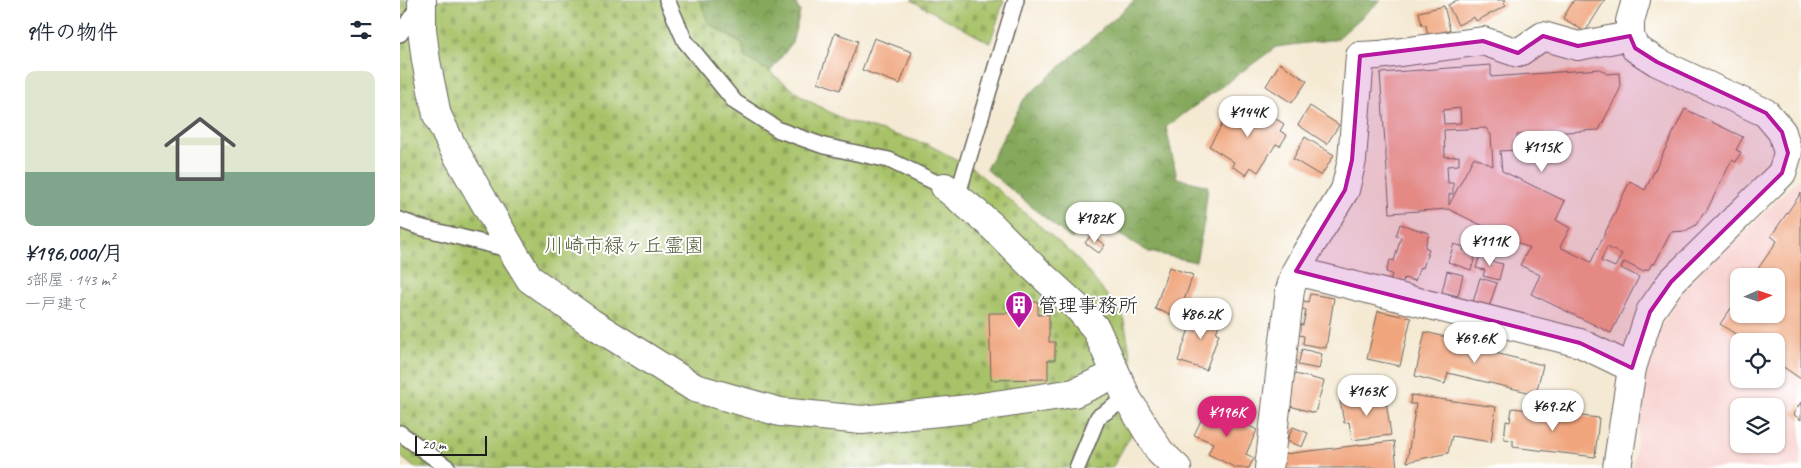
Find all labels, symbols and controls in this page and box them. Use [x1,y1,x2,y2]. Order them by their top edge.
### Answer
icon: filters [347,16,375,44]
text: 9件の物件 [25,19,118,45]
pin: ¥144K [1213,96,1283,138]
text: ¥144K [1230,102,1266,122]
icon: home [155,104,245,194]
pin: ¥115K [1507,130,1577,173]
text: ¥115K [1524,137,1560,157]
pin: ¥182K [1060,202,1130,244]
text: ¥182K [1077,208,1113,228]
pin: ¥111K [1455,224,1525,267]
text: ¥111K [1472,231,1508,251]
park label: 川崎市緑ヶ丘霊園 [544,233,704,258]
text: ¥196,000/月 [25,240,123,266]
north arrow [1730,268,1785,322]
map controls [1730,268,1785,453]
text: 5部屋 · 143 m² [25,270,115,290]
building icon: 管理事務所 [1004,290,1034,329]
place label: 管理事務所 [1038,293,1138,318]
text: 一戸建て [25,294,89,314]
pin: ¥86.2K [1160,298,1242,340]
text: ¥86.2K [1181,304,1221,324]
pin: ¥69.6K [1434,322,1516,364]
text: ¥69.6K [1455,328,1495,348]
button: locate [1730,333,1785,388]
pin: ¥163K [1332,374,1402,417]
text: ¥163K [1348,381,1386,401]
pin: ¥69.2K [1512,390,1594,432]
pin: ¥196K [1192,396,1262,438]
text: ¥69.2K [1533,396,1573,416]
button: layers [1730,398,1785,453]
text: ¥196K [1208,402,1246,422]
scale bar [415,433,488,456]
text: 20 m [422,436,446,453]

